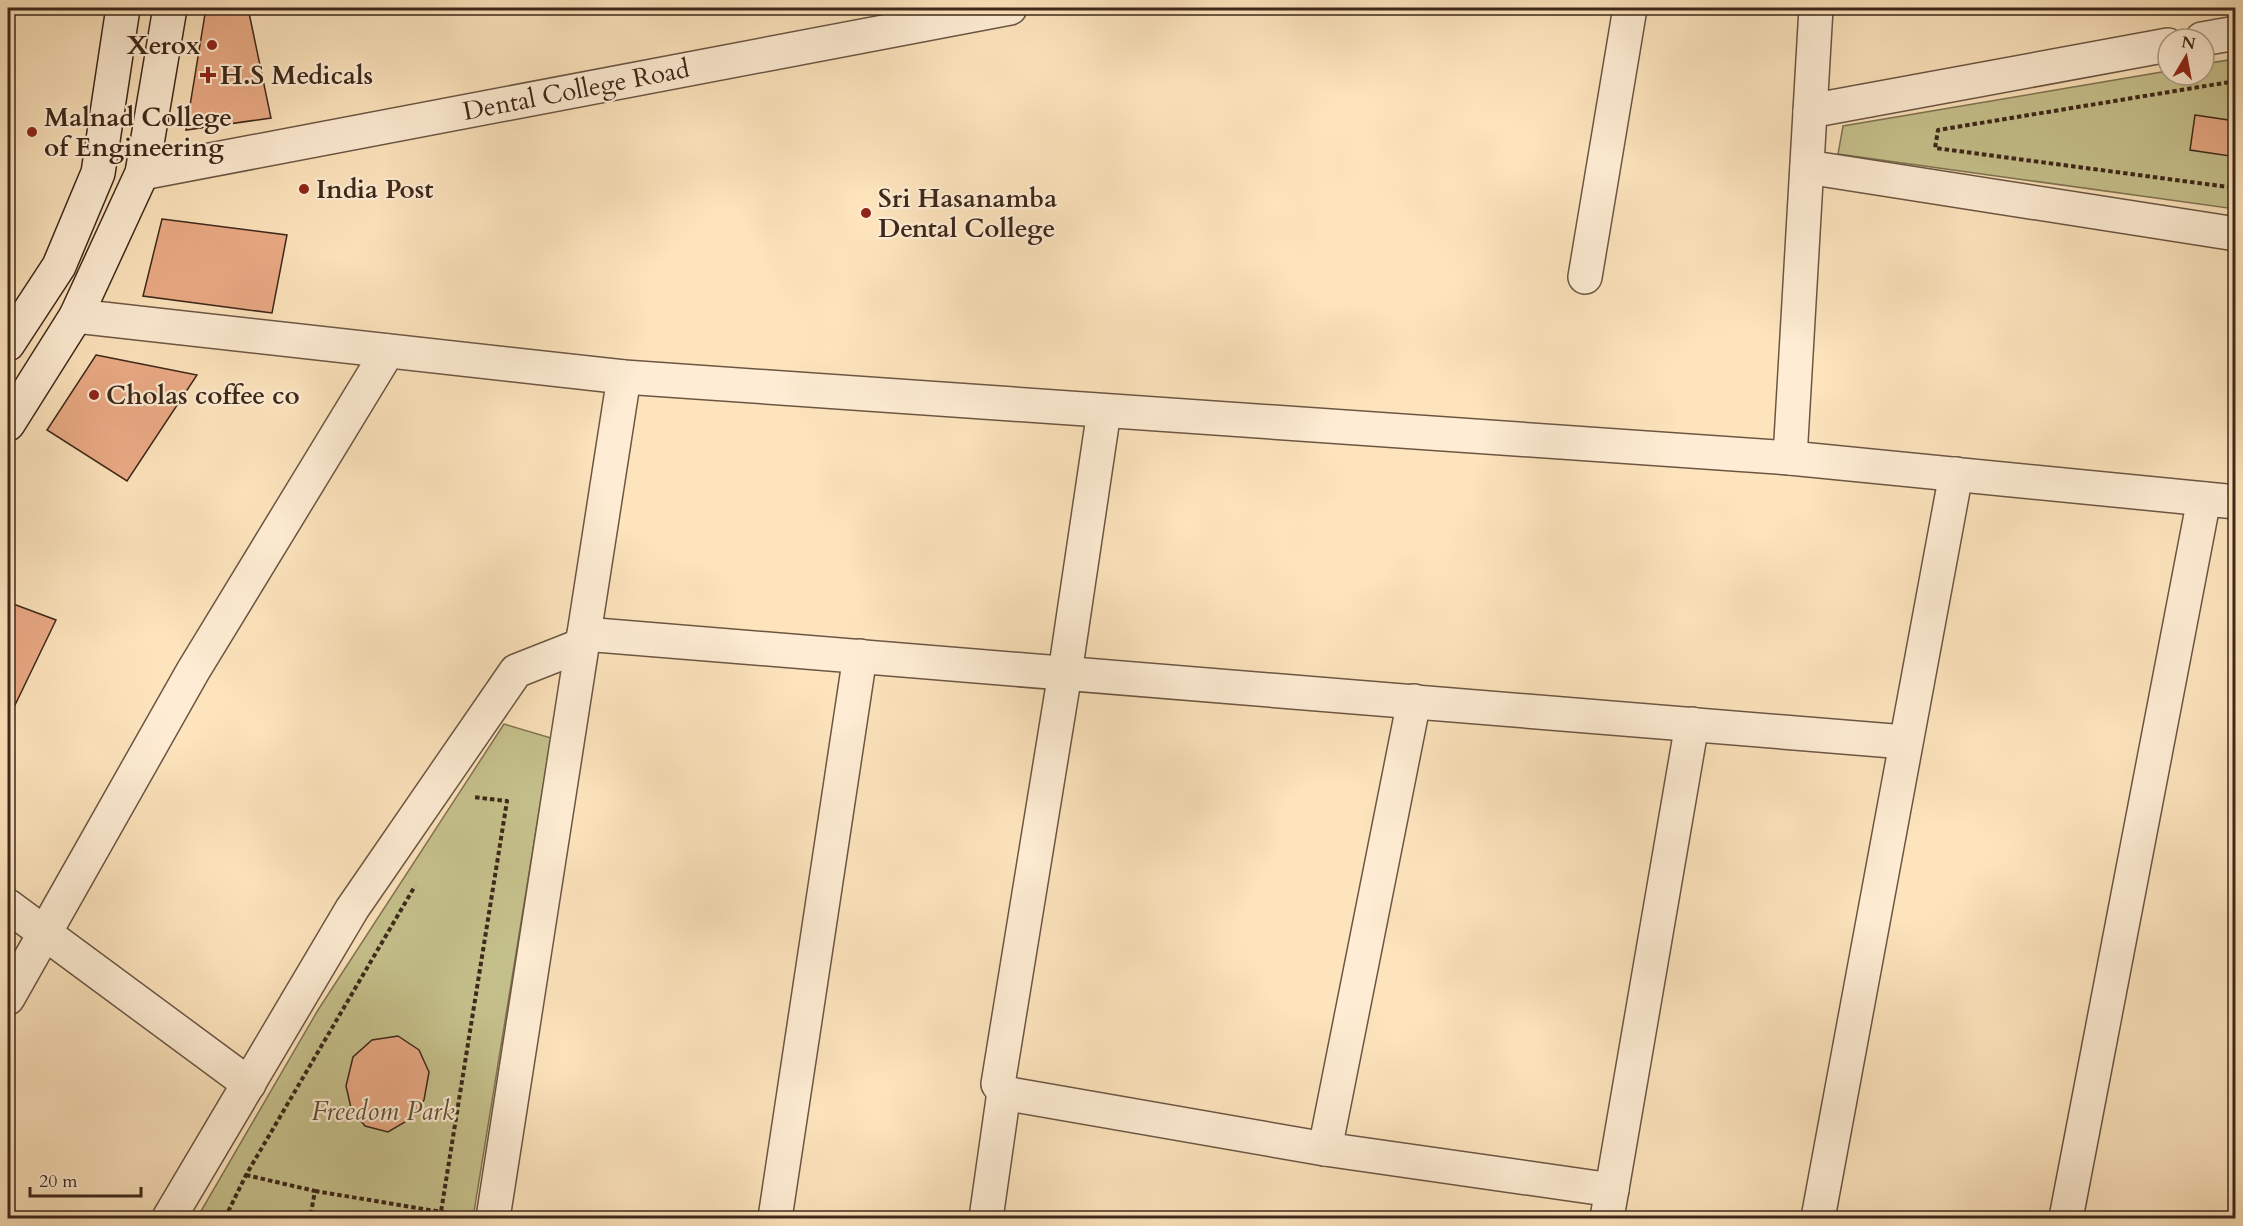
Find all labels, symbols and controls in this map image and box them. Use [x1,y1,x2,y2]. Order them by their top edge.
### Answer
north arrow [2156,27,2216,87]
place label: Xerox [127,28,200,63]
text: N [2180,31,2197,55]
marker: Xerox [205,38,219,52]
street label: Dental College Road [460,51,692,129]
place label: H.S Medicals [220,58,373,93]
marker: H.S Medicals [201,68,215,82]
place label: Malnad College of Engineering [44,100,232,165]
marker: Malnad College of Engineering [25,125,39,139]
place label: India Post [316,172,434,207]
place label: Sri Hasanamba Dental College [878,181,1057,246]
marker: India Post [297,182,311,196]
marker: Sri Hasanamba Dental College [859,206,873,220]
place label: Cholas coffee co [106,378,300,413]
marker: Cholas coffee co [87,388,101,402]
park label: Freedom Park [311,1094,455,1129]
scale bar [30,1160,141,1198]
text: 20 m [39,1169,78,1194]

